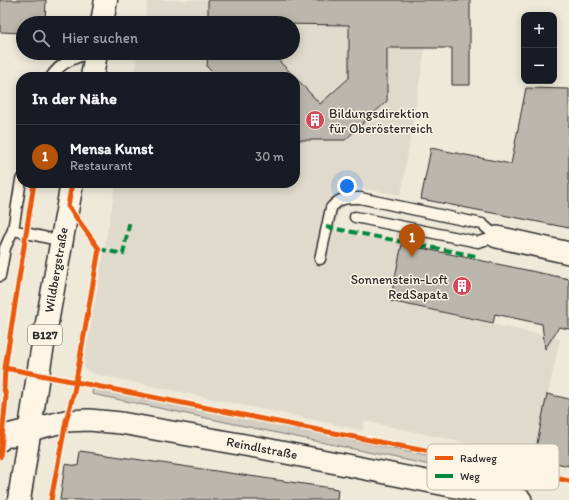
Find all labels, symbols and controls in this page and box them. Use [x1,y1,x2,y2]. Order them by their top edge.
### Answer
map controls [521,12,557,84]
button: + [521,12,557,48]
search box [16,16,300,60]
icon: search [30,27,52,49]
text: Hier suchen [62,29,138,47]
button: − [521,48,557,84]
text: In der Nähe [32,88,117,108]
place label: Bildungsdirektion für Oberösterreich [329,106,433,136]
building icon: Bildungsdirektion für Oberösterreich [304,109,326,131]
text: Mensa Kunst [70,140,153,158]
text: 1 [42,149,48,164]
text: 30 m [255,149,284,164]
text: Restaurant [70,158,132,173]
your location [337,176,357,196]
pin: 1 [399,224,425,257]
street label: Wildbergstraße [41,226,71,314]
place label: Sonnenstein-Loft RedSapata [351,272,448,302]
building icon: Sonnenstein-Loft RedSapata [451,275,473,297]
road number: B127 [28,325,62,345]
street label: Reindlstraße [225,434,299,462]
legend [427,444,559,490]
text: Radweg [460,452,497,465]
text: Weg [460,470,480,483]

